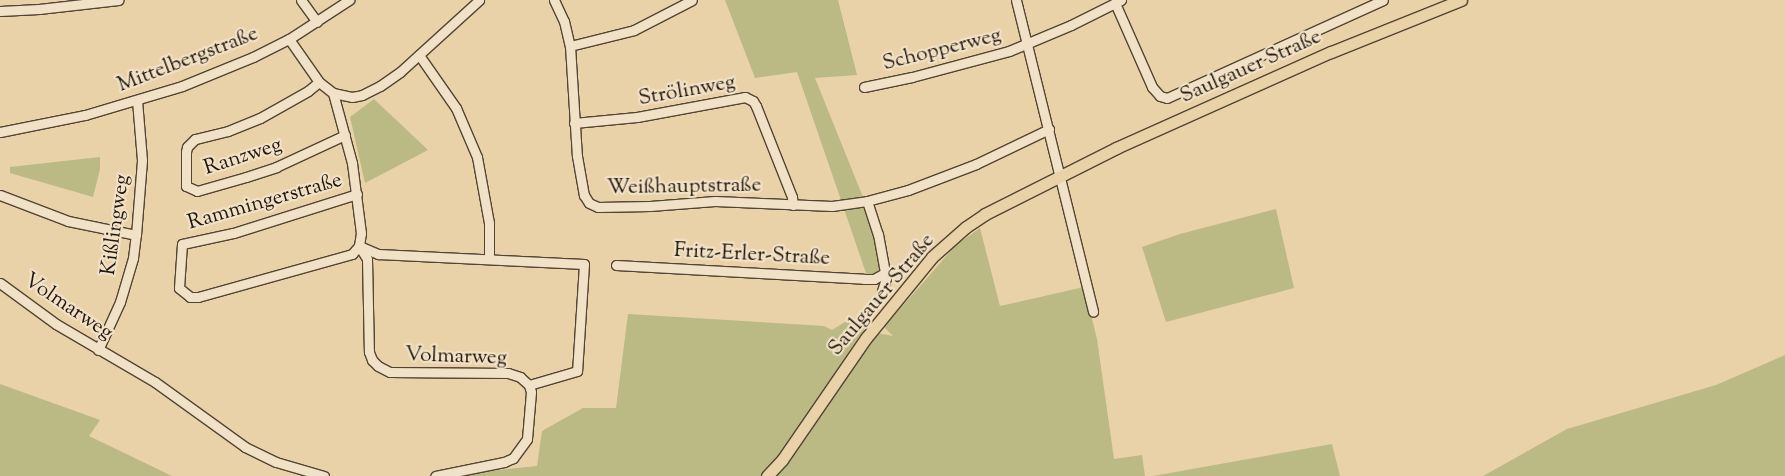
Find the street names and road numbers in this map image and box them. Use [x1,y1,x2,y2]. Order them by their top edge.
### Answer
street label: Mittelbergstraße [114,22,262,98]
street label: Schopperweg [880,23,1004,77]
street label: Saulgauer Straße [1177,25,1325,109]
street label: Strölinweg [637,70,737,112]
street label: Ranzweg [201,133,285,181]
street label: Rammingerstraße [185,168,345,236]
street label: Kißlingweg [96,173,136,277]
street label: Weißhauptstraße [607,173,761,201]
street label: Saulgauer Straße [824,229,940,361]
street label: Fritz-Erler-Straße [673,238,831,272]
street label: Volmarweg [19,268,117,346]
street label: Volmarweg [405,343,507,371]

